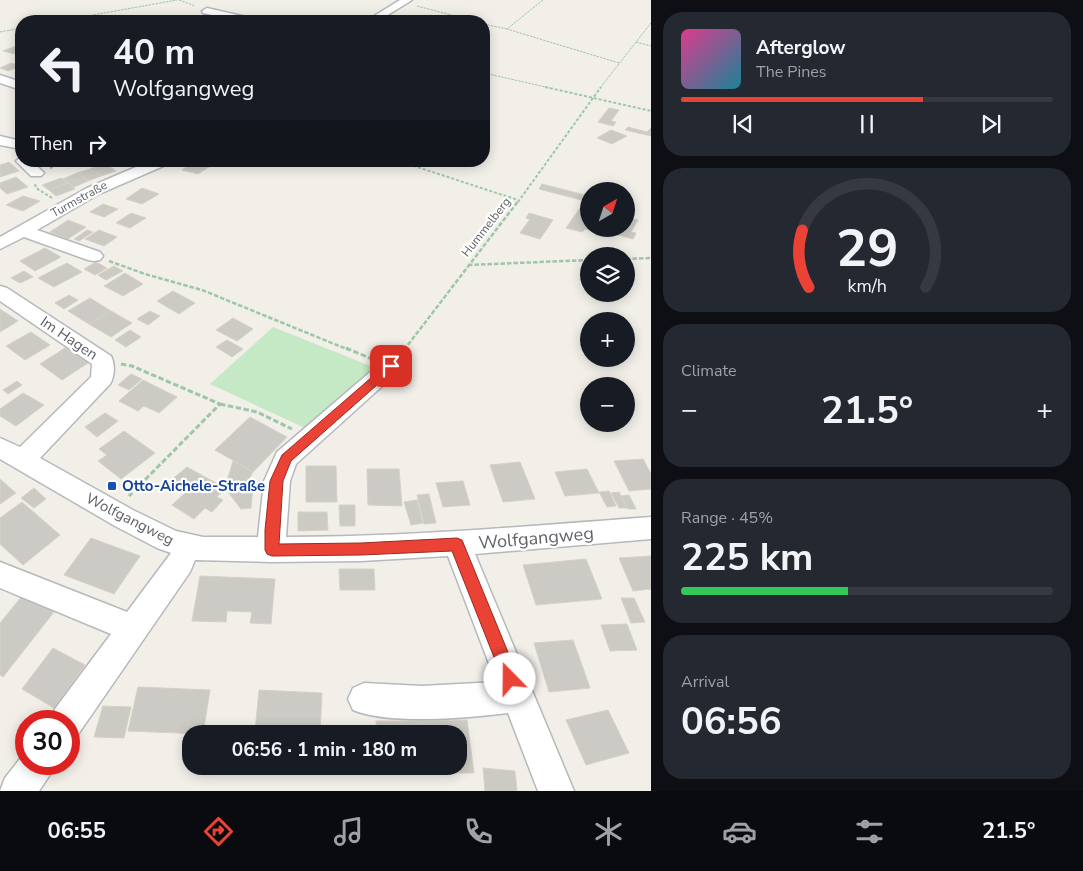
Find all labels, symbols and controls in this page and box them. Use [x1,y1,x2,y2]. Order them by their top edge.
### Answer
text: 40 m [113,29,195,76]
icon: left [30,35,95,100]
text: Afterglow [756,35,846,61]
text: The Pines [756,61,826,83]
text: Wolfgangweg [113,74,254,104]
icon: previous [729,110,757,138]
icon: pause [853,110,881,138]
icon: next [977,110,1005,138]
icon: right [83,130,111,158]
text: Then [30,131,73,157]
street label: Turmstraße [48,177,110,221]
north arrow [580,182,635,238]
map controls [580,182,635,432]
street label: Hummelberg [458,194,514,260]
text: 29 [836,213,898,284]
button: layers [580,247,635,302]
text: km/h [847,274,887,298]
street label: Im Hagen [36,311,102,365]
button: + [580,312,635,367]
pin [370,345,412,387]
icon: arrive [377,352,405,380]
text: Climate [681,360,736,382]
button: − [580,377,635,432]
text: 21.5° [821,385,913,436]
text: − [681,391,698,429]
text: + [1036,391,1053,429]
place label: Otto-Aichele-Straße [122,476,265,496]
marker: Otto-Aichele-Straße [106,480,118,492]
street label: Wolfgangweg [83,488,177,550]
text: Range · 45% [681,507,773,529]
street label: Wolfgangweg [477,521,595,555]
text: 225 km [681,532,813,583]
position arrow [483,652,535,704]
text: Arrival [681,671,729,693]
text: 06:56 [681,696,782,747]
speed limit sign: 30 [15,710,80,775]
text: 06:56 · 1 min · 180 m [232,737,417,763]
icon: directions [201,814,236,849]
icon: music [331,814,366,849]
icon: phone [461,814,496,849]
icon: climate [591,814,626,849]
icon: car [722,814,757,849]
icon: filters [852,814,887,849]
text: 06:55 [48,816,106,846]
text: 21.5° [982,816,1035,846]

